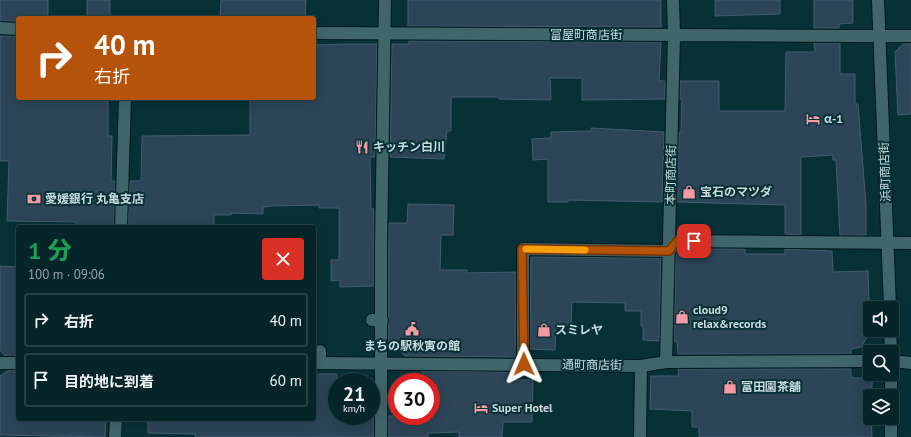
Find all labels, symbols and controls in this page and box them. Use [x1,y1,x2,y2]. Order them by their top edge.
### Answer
text: 40 m [94,26,155,63]
street label: 富屋町商店街 [550,27,622,42]
icon: right [28,32,80,84]
text: 右折 [94,65,130,88]
hotel icon: α-1 [805,111,821,127]
place label: α-1 [824,111,843,126]
restaurant icon: キッチン白川 [354,139,370,155]
place label: キッチン白川 [373,139,445,154]
street label: 浜町商店街 [876,142,893,202]
street label: 本町商店街 [662,145,679,205]
shop icon: 宝石のマツダ [681,184,697,200]
place label: 宝石のマツダ [700,184,772,199]
bank icon: 愛媛銀行 丸亀支店 [26,191,42,207]
place label: 愛媛銀行 丸亀支店 [45,191,144,206]
pin [677,224,711,258]
icon: arrive [683,230,705,252]
text: 1 分 [28,235,72,266]
button: close [262,238,304,280]
text: 100 m · 09:06 [28,266,105,283]
map controls [863,301,899,425]
button: sound [863,301,899,337]
place label: cloud9 relax&records [693,302,766,331]
icon: right [30,309,52,331]
shop icon: cloud9 relax&records [674,309,690,325]
text: 40 m [269,311,302,330]
text: 右折 [64,312,94,331]
public building icon: まちの駅秋寅の館 [404,321,420,337]
shop icon: スミレヤ [536,322,552,338]
place label: スミレヤ [555,322,603,337]
place label: まちの駅秋寅の館 [364,338,460,353]
position arrow [503,343,545,385]
button: search [863,345,899,381]
street label: 通町商店街 [562,356,622,373]
icon: arrive [30,369,52,391]
text: 60 m [269,371,302,390]
text: 目的地に到着 [64,372,154,391]
speed limit sign: 30 [388,373,440,425]
shop icon: 富田園茶舗 [722,379,738,395]
place label: 富田園茶舗 [741,379,801,394]
text: 21 [343,381,365,407]
button: layers [863,389,899,425]
hotel icon: Super Hotel [473,400,489,416]
place label: Super Hotel [492,400,553,415]
text: km/h [343,402,365,415]

